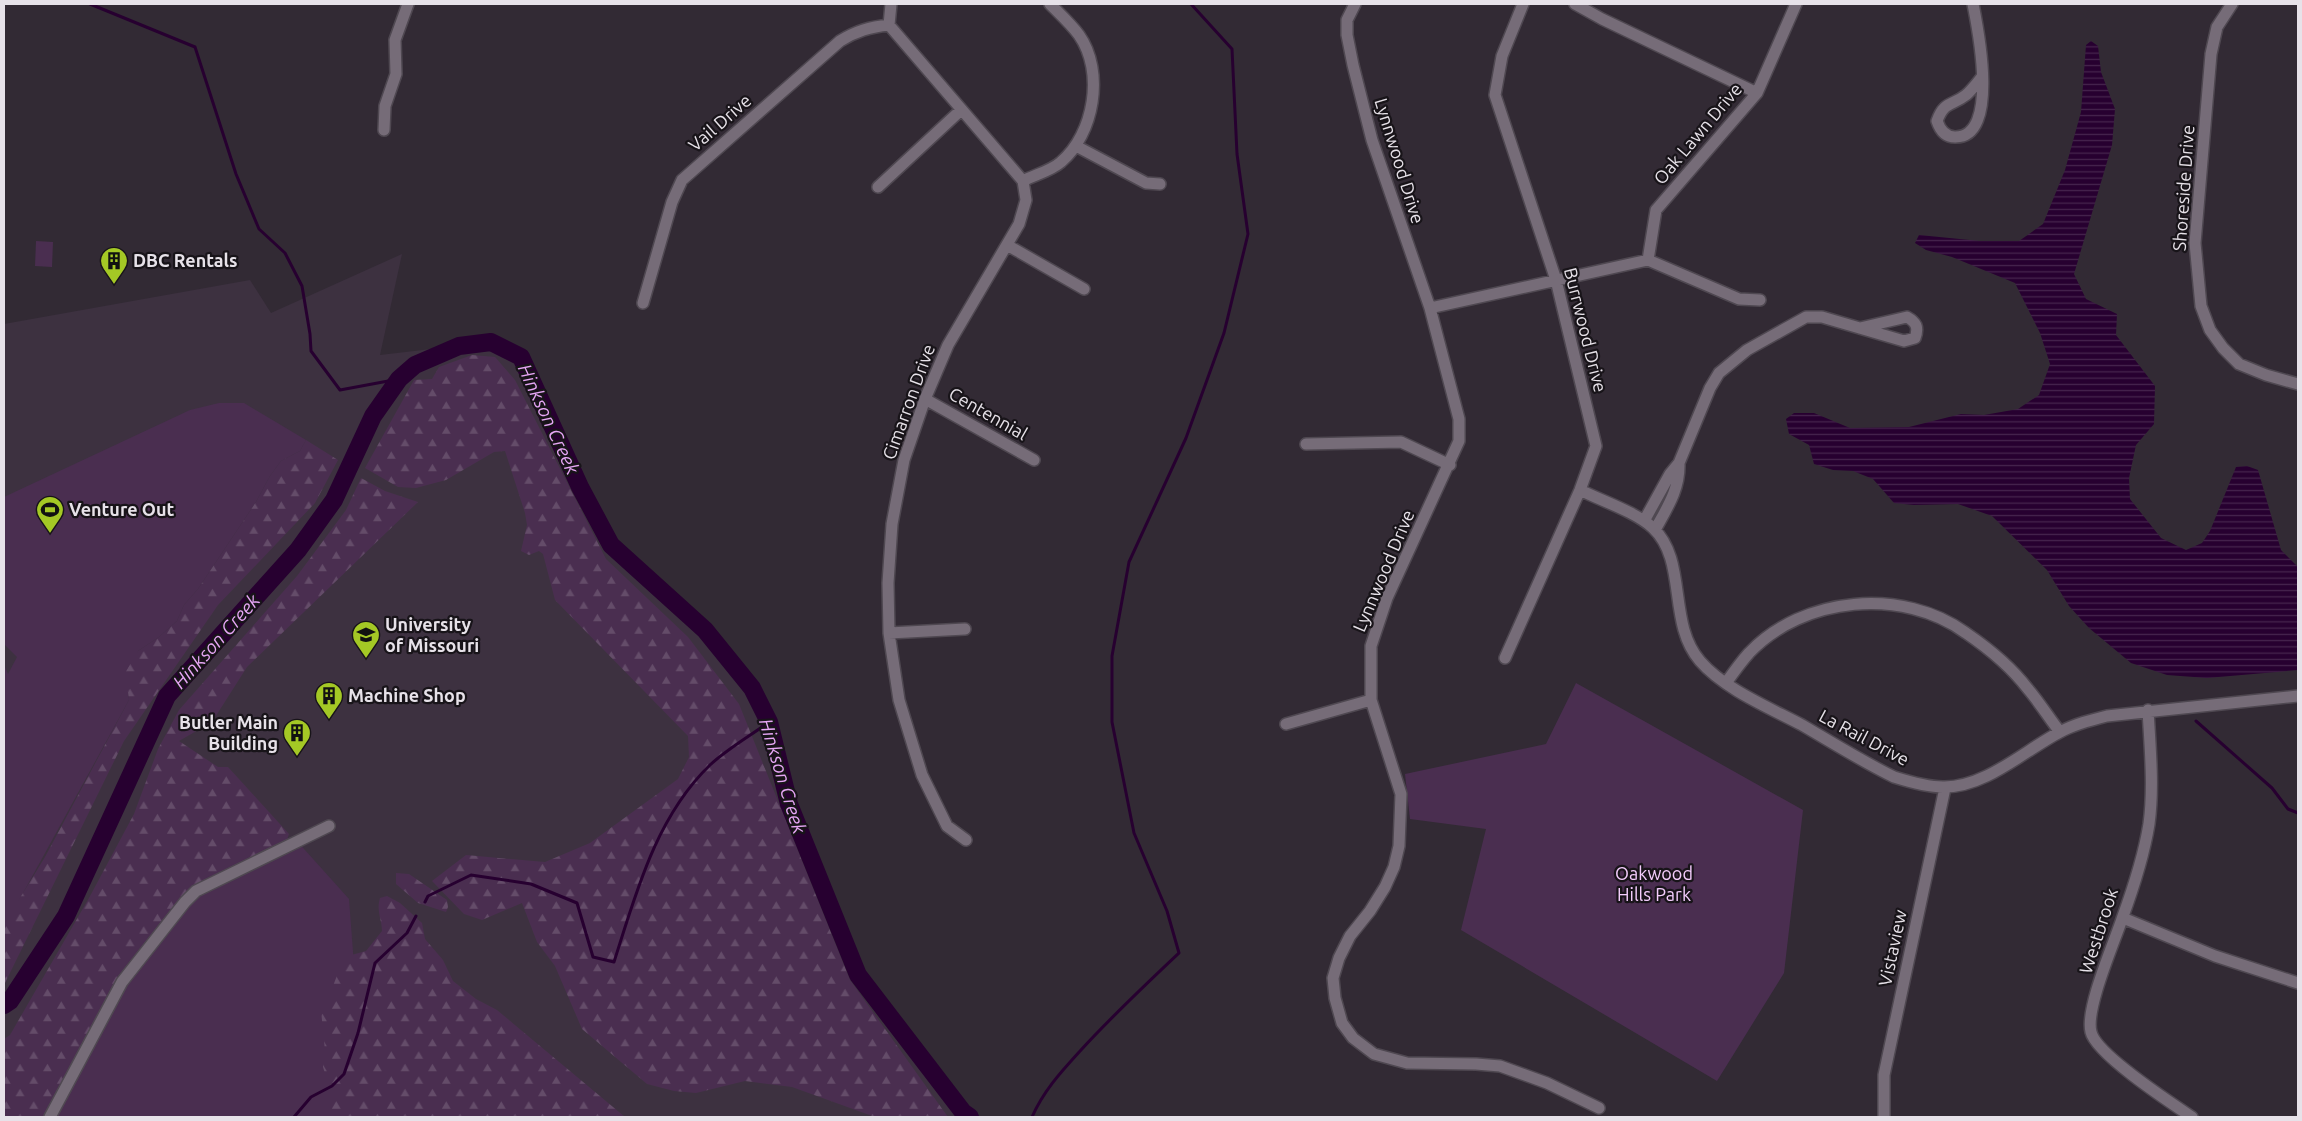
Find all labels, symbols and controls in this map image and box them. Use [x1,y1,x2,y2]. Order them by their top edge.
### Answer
street label: Oak Lawn Drive [1649,79,1745,188]
street label: Vail Drive [684,90,755,155]
street label: Lynnwood Drive [1371,95,1429,226]
street label: Shoreside Drive [2169,124,2197,252]
building icon: DBC Rentals [99,246,129,285]
place label: DBC Rentals [133,250,237,270]
street label: Burrwood Drive [1561,265,1611,394]
street label: Cimarron Drive [878,341,938,462]
water label: Hinkson Creek [514,360,584,478]
street label: Centennial [946,383,1031,444]
sports icon: Venture Out [35,495,65,534]
place label: Venture Out [69,499,174,519]
street label: Lynnwood Drive [1348,507,1418,635]
water label: Hinkson Creek [168,589,264,693]
place label: University of Missouri [385,614,479,655]
school or university icon: University of Missouri [351,620,381,659]
building icon: Machine Shop [314,681,344,720]
place label: Machine Shop [348,685,466,705]
street label: La Rail Drive [1816,705,1913,769]
place label: Butler Main Building [179,712,278,753]
water label: Hinkson Creek [755,716,811,837]
building icon: Butler Main Building [282,718,312,757]
park label: Oakwood Hills Park [1615,863,1693,904]
street label: Westbrook [2075,885,2121,976]
street label: Vistaview [1874,908,1910,988]

